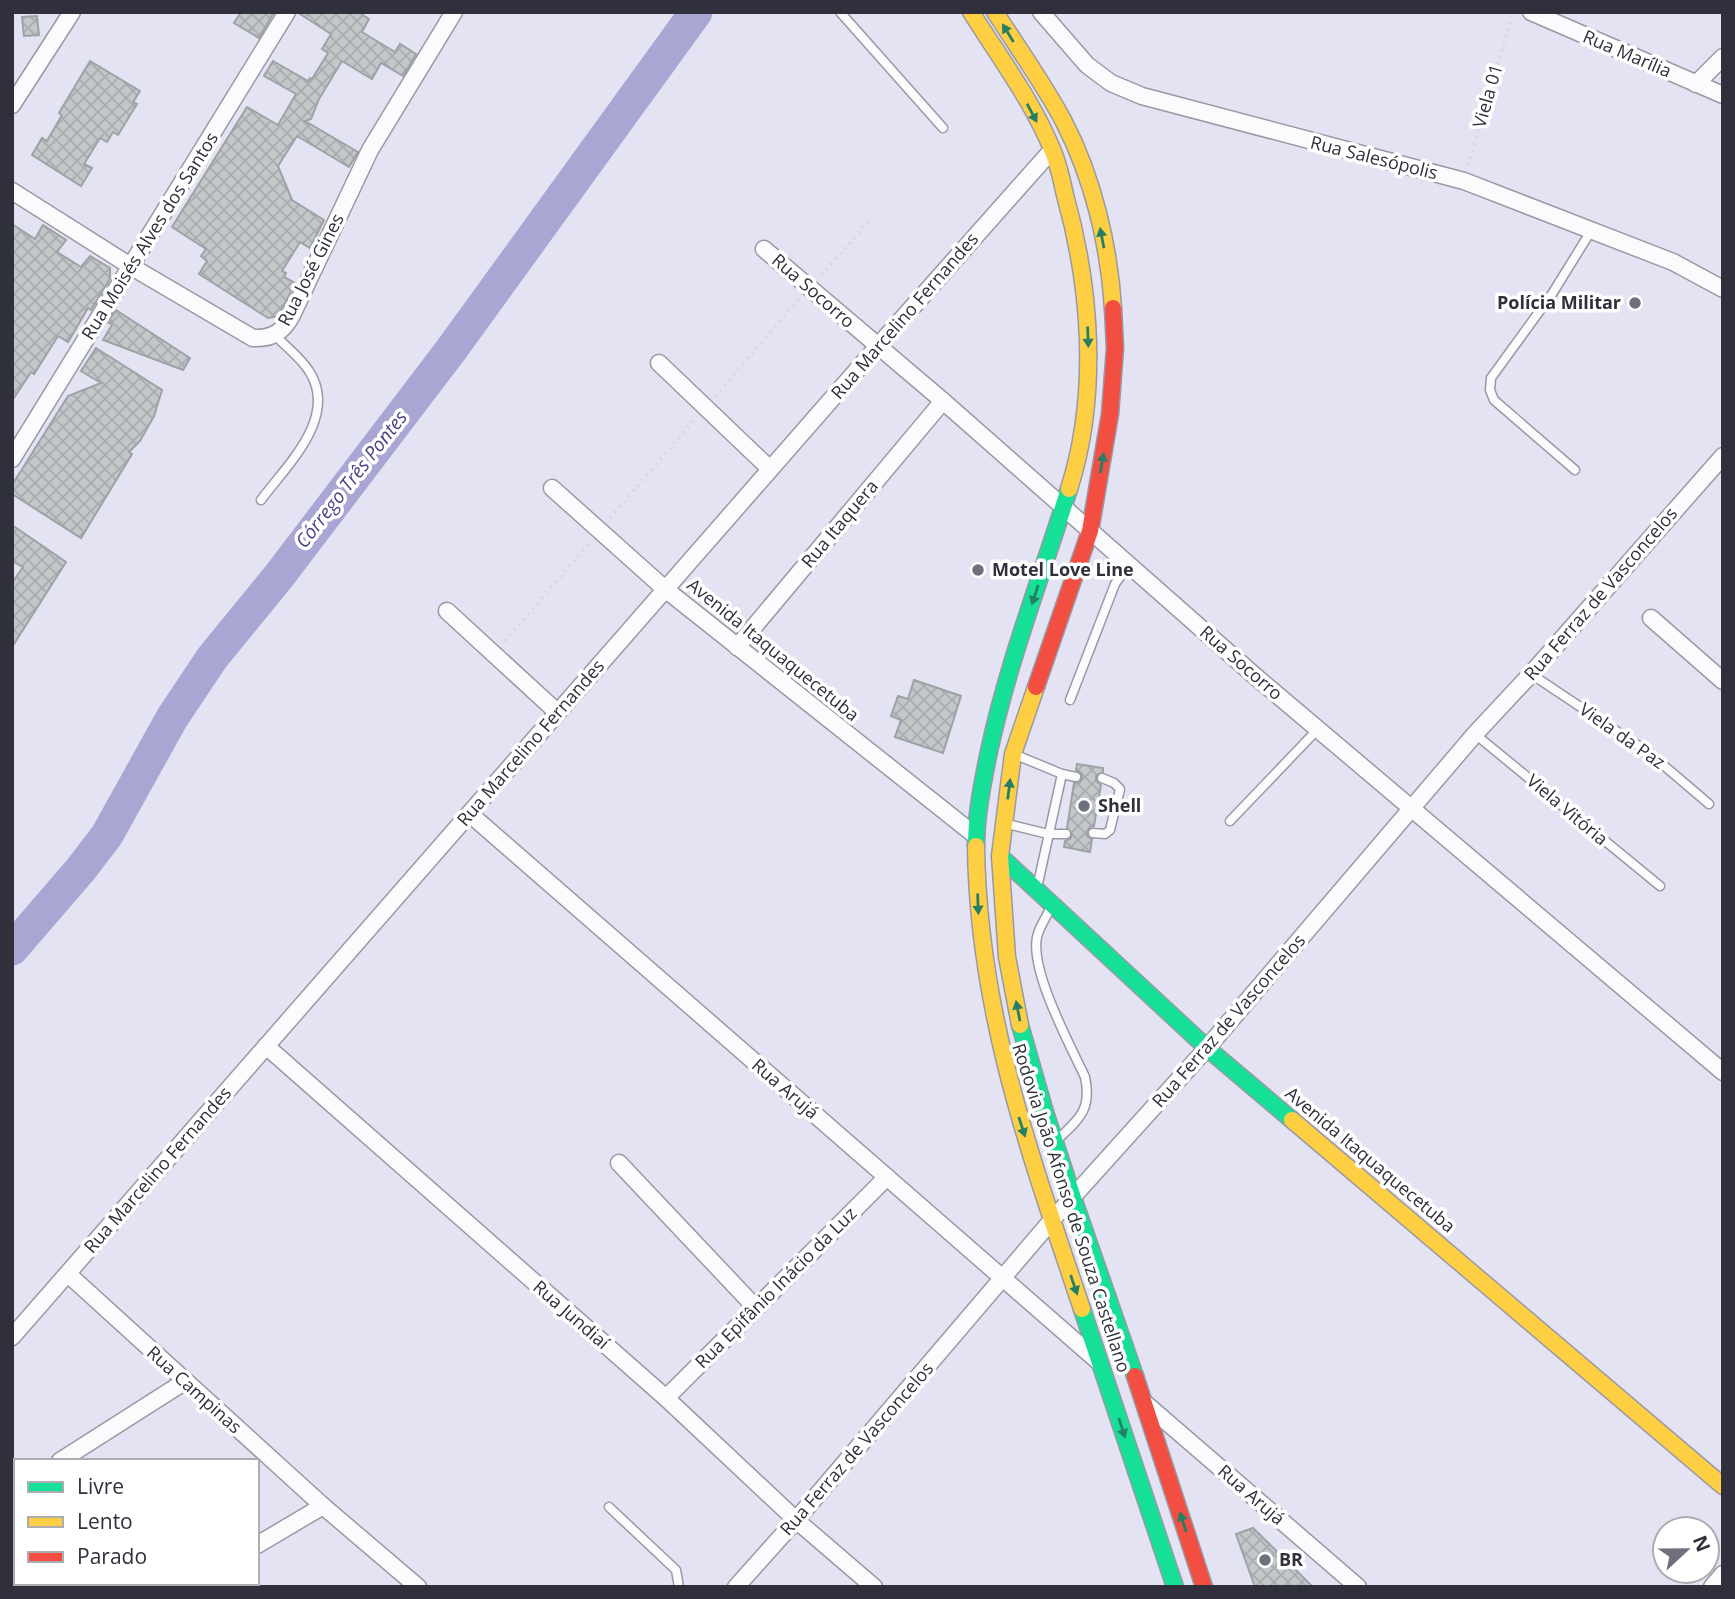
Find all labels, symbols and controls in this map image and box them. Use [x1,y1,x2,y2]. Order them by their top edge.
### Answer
one-way arrow [1001,23,1014,43]
street label: Rua Marília [1579,24,1675,82]
street label: Viela 01 [1467,61,1508,130]
one-way arrow [1026,103,1038,122]
street label: Rua Moisés Alves dos Santos [75,127,223,344]
street label: Rua Salesópolis [1308,130,1440,184]
street label: Rua José Gines [271,209,349,330]
street label: Rua Marcelino Fernandes [825,227,983,404]
one-way arrow [1097,227,1108,249]
street label: Rua Socorro [767,248,860,333]
place label: Polícia Militar [1497,290,1621,314]
marker: Polícia Militar [1627,295,1643,311]
one-way arrow [1082,326,1093,348]
water label: Córrego Três Pontes [289,405,413,553]
one-way arrow [1096,452,1107,474]
street label: Rua Itaquera [795,474,883,572]
street label: Rua Ferraz de Vasconcelos [1518,502,1682,685]
place label: Motel Love Line [992,557,1134,581]
marker: Motel Love Line [970,562,986,578]
street label: Avenida Itaquaquecetuba [683,572,865,726]
one-way arrow [1029,585,1040,606]
street label: Rua Socorro [1195,620,1288,705]
street label: Rua Marcelino Fernandes [451,654,609,831]
street label: Viela da Paz [1575,697,1670,774]
street label: Viela Vitória [1522,768,1613,850]
one-way arrow [1003,778,1014,800]
place label: Shell [1098,793,1141,817]
marker: Shell [1076,798,1092,814]
one-way arrow [973,893,984,915]
street label: Rua Ferraz de Vasconcelos [1146,929,1310,1112]
one-way arrow [1012,1000,1023,1022]
street label: Rodovia João Afonso de Souza Castellano [1007,1040,1137,1375]
street label: Rua Arujá [747,1053,824,1124]
street label: Rua Marcelino Fernandes [78,1081,236,1258]
street label: Avenida Itaquaquecetuba [1281,1081,1461,1237]
one-way arrow [1017,1116,1028,1137]
street label: Rua Epifânio Inácio da Luz [689,1201,861,1373]
street label: Rua Jundiaí [528,1274,615,1354]
one-way arrow [1069,1274,1080,1295]
street label: Rua Campinas [142,1340,247,1438]
street label: Rua Ferraz de Vasconcelos [774,1357,938,1540]
one-way arrow [1117,1418,1128,1439]
legend [14,1459,259,1585]
street label: Rua Arujá [1213,1459,1290,1530]
text: Livre [77,1472,124,1500]
text: Lento [77,1507,133,1535]
one-way arrow [1177,1511,1188,1532]
north arrow [1651,1515,1721,1585]
text: N [1687,1532,1717,1556]
text: Parado [77,1542,147,1570]
place label: BR [1279,1547,1303,1571]
marker: BR [1257,1552,1273,1568]

